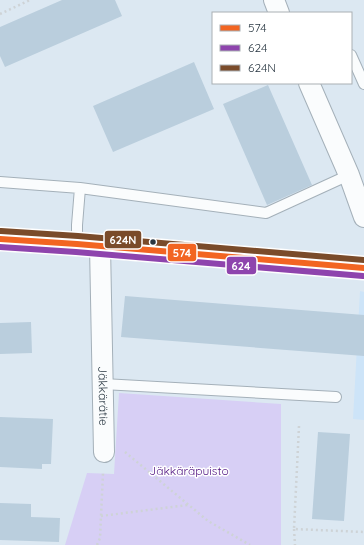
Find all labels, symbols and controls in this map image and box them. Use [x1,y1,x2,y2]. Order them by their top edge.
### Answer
legend [212,12,352,84]
text: 574 [248,20,267,35]
text: 624 [248,40,267,55]
text: 624N [248,60,276,75]
line badge: 624N [104,230,142,249]
text: 624N [110,233,136,247]
unlabelled marker [148,237,158,247]
line badge: 574 [167,243,197,262]
text: 574 [173,246,192,260]
line badge: 624 [226,256,257,275]
text: 624 [232,259,251,273]
street label: Jäkkärätie [95,366,111,426]
park label: Jäkkäräpuisto [149,463,229,478]

